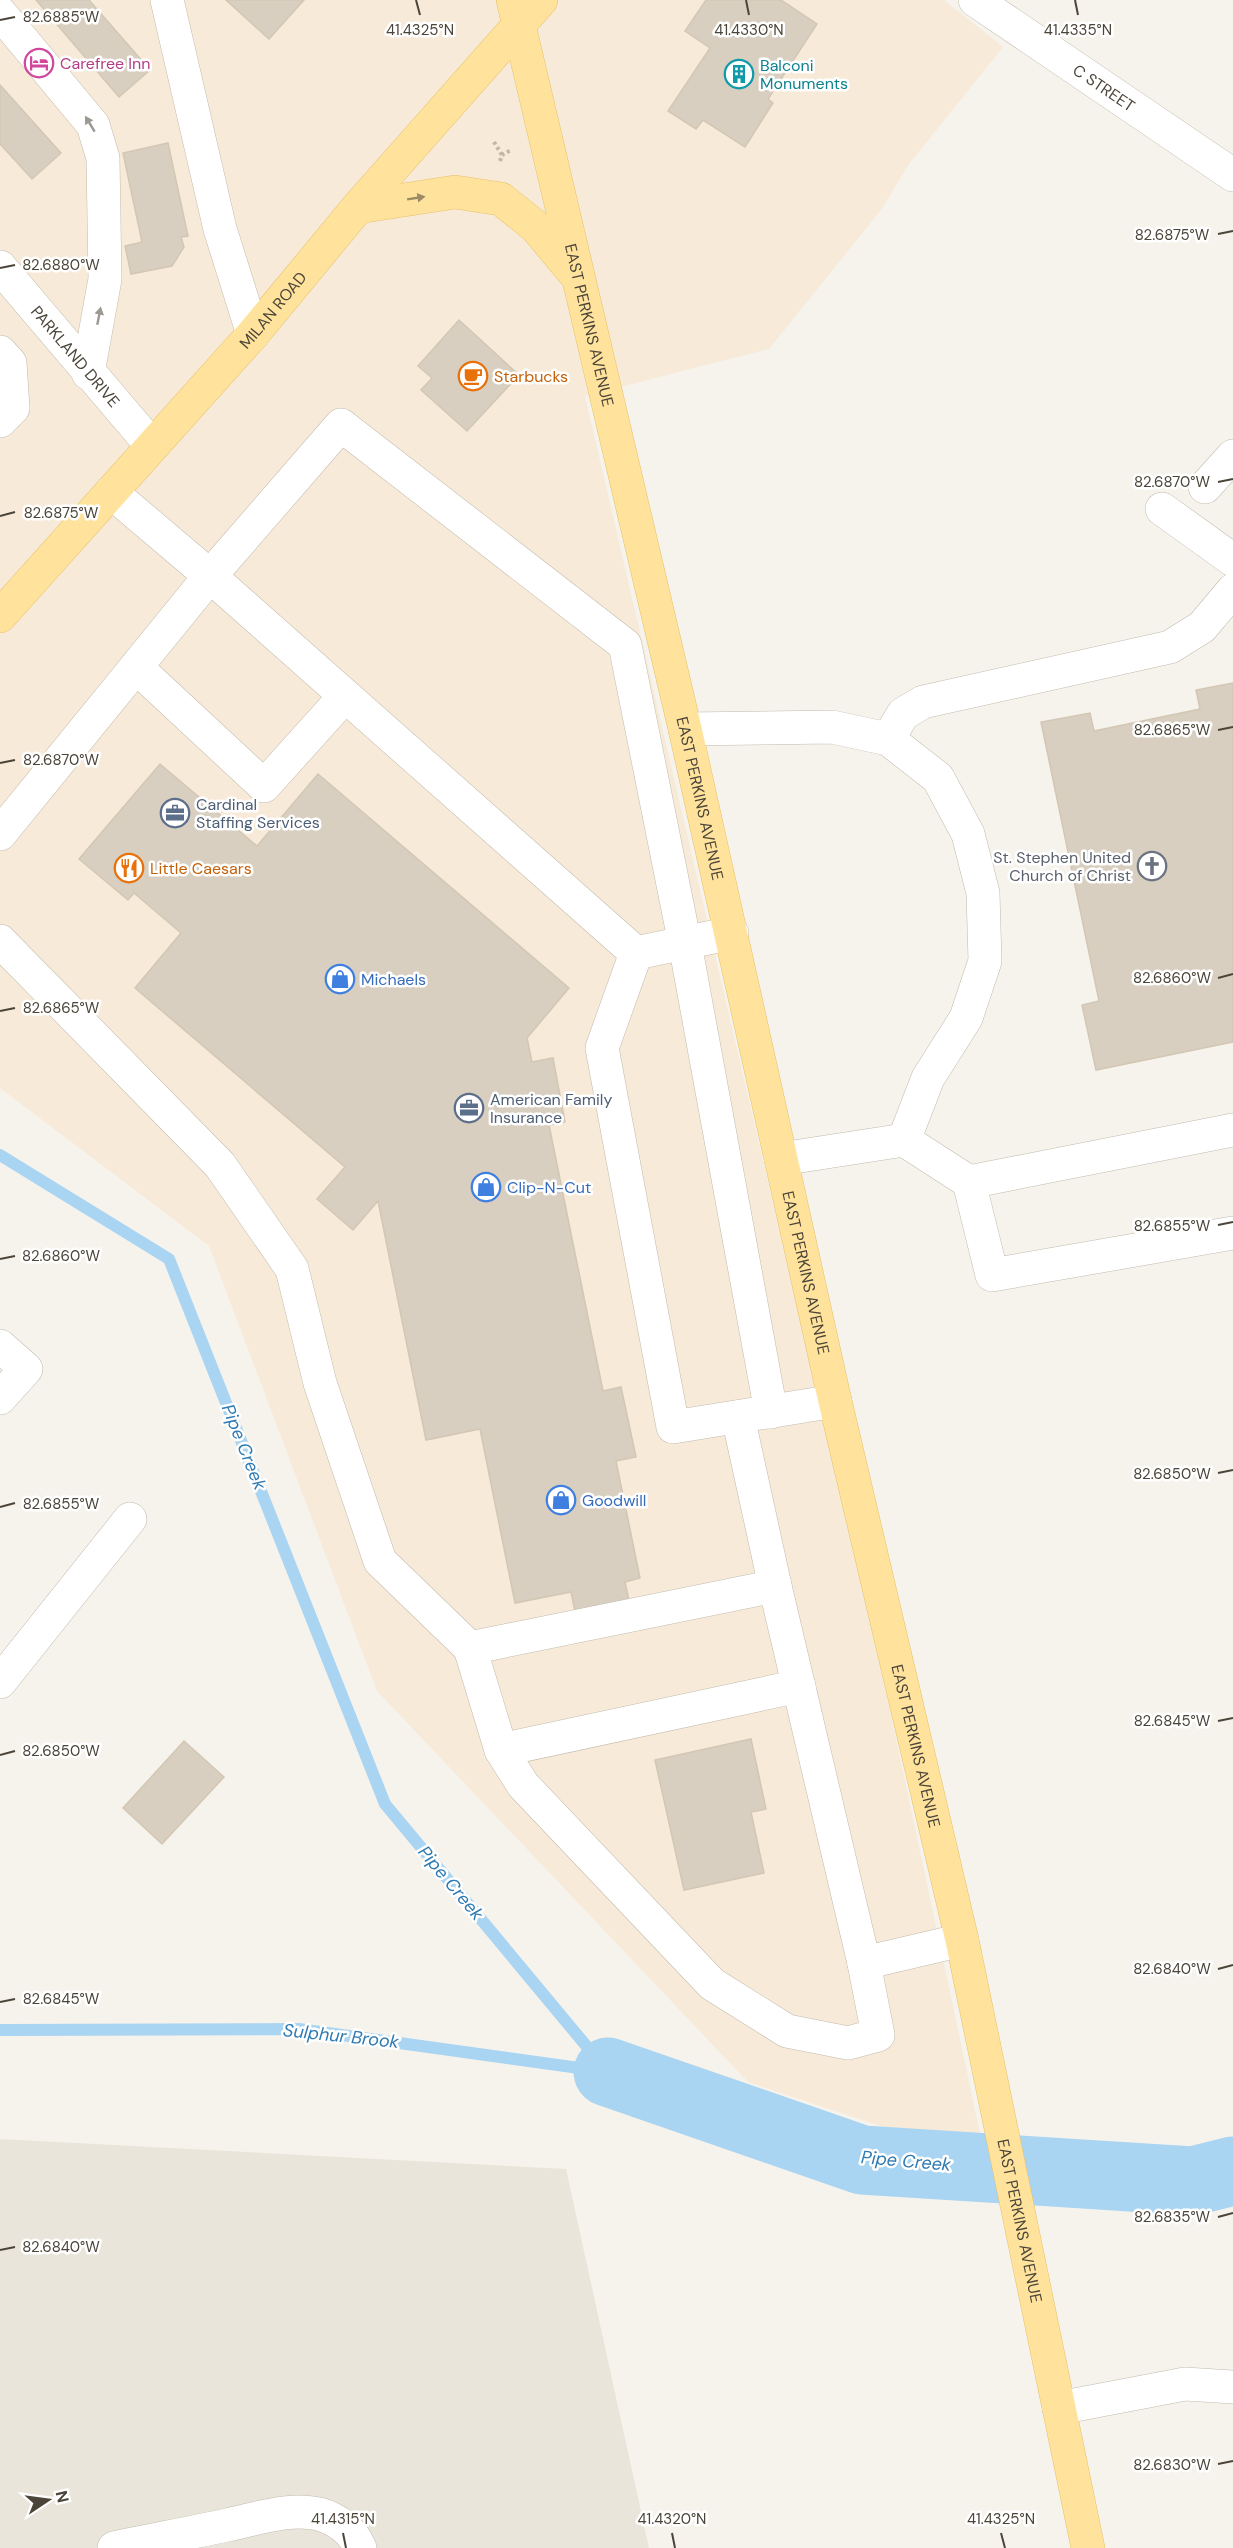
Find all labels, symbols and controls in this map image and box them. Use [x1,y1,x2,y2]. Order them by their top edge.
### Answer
text: 82.6885°W [23,7,100,27]
text: 41.4325°N [386,20,454,40]
text: 41.4330°N [714,20,784,40]
text: 41.4335°N [1044,20,1112,40]
hotel icon: Carefree Inn [23,47,55,79]
place label: Carefree Inn [60,53,150,74]
place label: Balconi Monuments [760,55,848,94]
building icon: Balconi Monuments [723,58,755,90]
street label: C STREET [1069,60,1139,116]
one-way arrow [85,115,95,132]
one-way arrow [407,194,426,203]
text: 82.6875°W [1135,225,1210,245]
street label: EAST PERKINS AVENUE [560,242,619,409]
text: 82.6880°W [22,255,100,275]
street label: MILAN ROAD [235,267,311,353]
street label: PARKLAND DRIVE [26,301,124,412]
one-way arrow [94,306,103,325]
cafe icon: Starbucks [457,360,489,392]
place label: Starbucks [494,366,568,387]
text: 82.6870°W [1134,472,1210,492]
text: 82.6875°W [24,503,99,523]
street label: EAST PERKINS AVENUE [671,715,728,882]
text: 82.6865°W [1134,720,1211,740]
text: 82.6870°W [23,750,99,770]
place label: Cardinal Staffing Services [196,794,320,833]
office icon: Cardinal Staffing Services [159,797,191,829]
place label: St. Stephen United Church of Christ [993,847,1131,886]
church icon: St. Stephen United Church of Christ [1136,850,1168,882]
restaurant icon: Little Caesars [113,852,145,884]
place label: Little Caesars [150,858,252,879]
shop icon: Michaels [324,963,356,995]
text: 82.6860°W [1133,968,1211,988]
place label: Michaels [361,969,426,990]
text: 82.6865°W [23,998,100,1018]
place label: American Family Insurance [490,1089,612,1128]
office icon: American Family Insurance [453,1092,485,1124]
shop icon: Clip-N-Cut [470,1171,502,1203]
place label: Clip-N-Cut [507,1177,591,1198]
street label: EAST PERKINS AVENUE [777,1189,834,1356]
text: 82.6855°W [1134,1216,1211,1236]
text: 82.6860°W [22,1246,100,1266]
water label: Pipe Creek [216,1401,272,1494]
text: 82.6850°W [1133,1464,1211,1484]
shop icon: Goodwill [545,1484,577,1516]
place label: Goodwill [582,1490,646,1511]
text: 82.6855°W [23,1494,100,1514]
street label: EAST PERKINS AVENUE [886,1662,945,1830]
text: 82.6845°W [1134,1711,1211,1731]
text: 82.6850°W [22,1741,100,1761]
water label: Pipe Creek [413,1841,490,1926]
text: 82.6840°W [1133,1959,1211,1979]
text: 82.6845°W [23,1989,100,2009]
water label: Sulphur Brook [282,2018,401,2054]
street label: EAST PERKINS AVENUE [992,2137,1047,2305]
water label: Pipe Creek [860,2145,953,2177]
text: 82.6835°W [1134,2207,1211,2227]
text: 82.6840°W [22,2237,100,2257]
text: 82.6830°W [1133,2455,1211,2475]
north arrow [18,2470,78,2530]
text: N [51,2489,74,2505]
text: 41.4315°N [311,2509,375,2529]
text: 41.4320°N [638,2509,707,2529]
text: 41.4325°N [967,2509,1035,2529]

